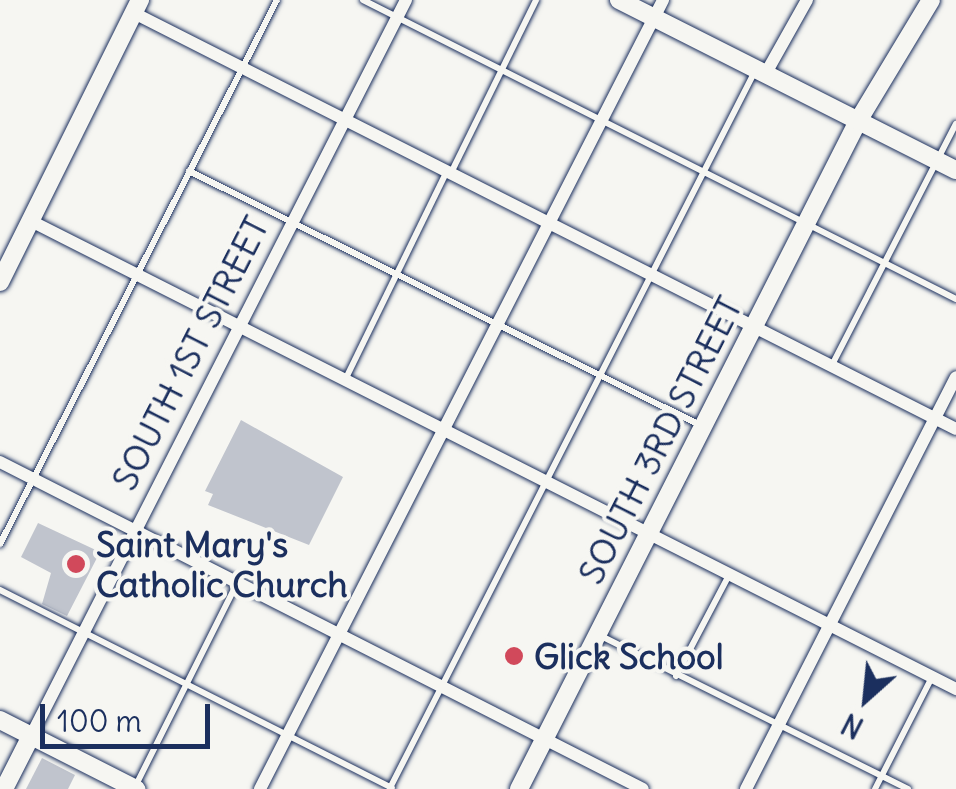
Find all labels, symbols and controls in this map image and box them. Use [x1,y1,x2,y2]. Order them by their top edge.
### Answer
street label: SOUTH 1ST STREET [103,209,277,497]
street label: SOUTH 3RD STREET [569,289,751,591]
place label: Saint Mary's Catholic Church [96,523,348,605]
marker: Saint Mary's Catholic Church [65,553,87,575]
place label: Glick School [534,635,724,677]
marker: Glick School [503,645,525,667]
north arrow [816,649,916,749]
scale bar [45,684,215,746]
text: 100 m [57,702,142,740]
text: N [836,705,869,746]

